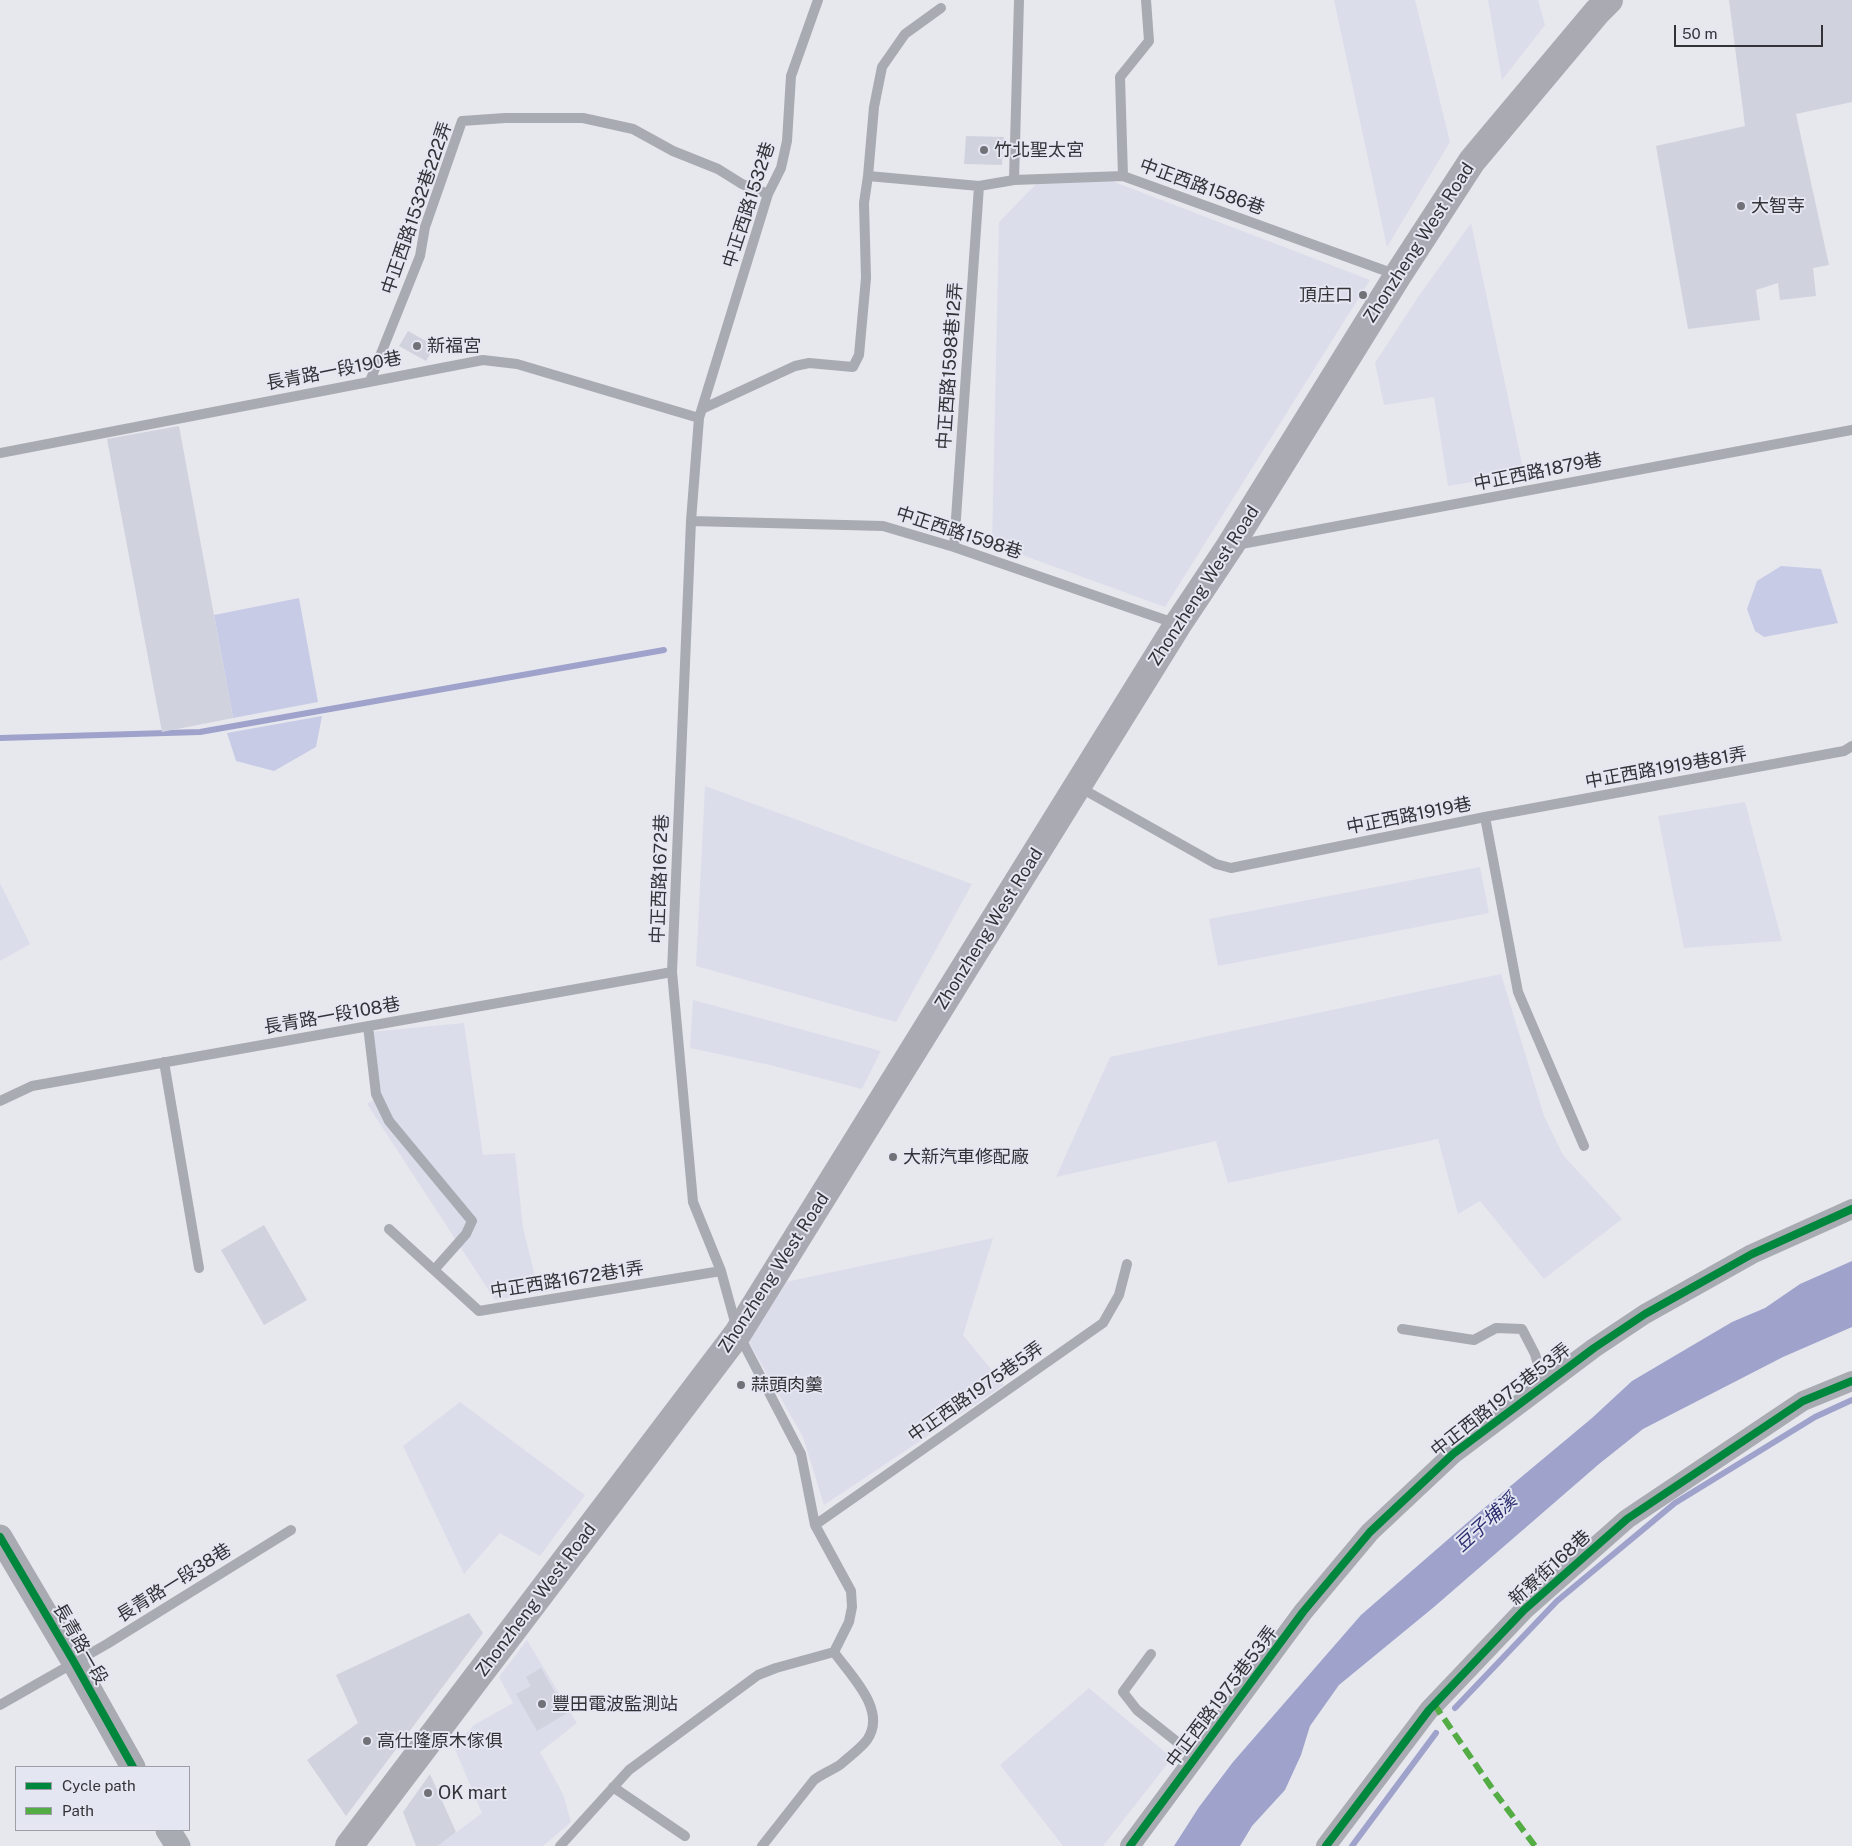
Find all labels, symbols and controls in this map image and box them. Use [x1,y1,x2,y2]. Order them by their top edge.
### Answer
scale bar [1677,15,1826,47]
text: 50 m [1682,25,1717,42]
street label: 中正西路1532巷222弄 [377,119,457,297]
street label: 中正西路1532巷 [718,139,780,271]
place label: 竹北聖太宮 [994,139,1084,161]
marker: 竹北聖太宮 [978,144,990,156]
street label: 中正西路1586巷 [1136,154,1268,220]
street label: Zhonzheng West Road [1359,159,1479,327]
place label: 大智寺 [1751,195,1805,217]
marker: 大智寺 [1735,200,1747,212]
street label: 中正西路1598巷12弄 [933,282,967,450]
place label: 頂庄口 [1299,284,1353,306]
marker: 頂庄口 [1357,289,1369,301]
place label: 新福宮 [427,335,481,357]
marker: 新福宮 [411,340,423,352]
street label: 長青路一段190巷 [264,347,404,395]
street label: 中正西路1879巷 [1472,449,1604,495]
street label: 中正西路1598巷 [893,502,1025,564]
street label: Zhonzheng West Road [1144,502,1264,670]
street label: 中正西路1919巷81弄 [1583,743,1749,793]
street label: 中正西路1919巷 [1345,793,1473,839]
street label: 中正西路1672巷 [647,814,673,944]
street label: Zhonzheng West Road [930,844,1048,1014]
street label: 長青路一段108巷 [262,993,402,1039]
place label: 大新汽車修配廠 [903,1146,1029,1168]
marker: 大新汽車修配廠 [887,1151,899,1163]
street label: Zhonzheng West Road [714,1189,834,1357]
street label: 中正西路1672巷1弄 [489,1257,645,1303]
street label: 中正西路1975巷5弄 [904,1337,1048,1447]
street label: 中正西路1975巷53弄 [1427,1339,1575,1461]
place label: 蒜頭肉羹 [751,1374,823,1396]
marker: 蒜頭肉羹 [735,1379,747,1391]
water label: 豆子埔溪 [1450,1489,1522,1557]
street label: Zhonzheng West Road [471,1519,601,1681]
street label: 新寮街168巷 [1505,1526,1595,1610]
street label: 長青路一段38巷 [113,1539,235,1627]
street label: 長青路一段 [48,1600,112,1688]
street label: 中正西路1975巷53弄 [1162,1622,1282,1772]
place label: 豐田電波監測站 [552,1693,678,1715]
marker: 豐田電波監測站 [536,1698,548,1710]
place label: 高仕隆原木傢俱 [377,1730,503,1752]
marker: 高仕隆原木傢俱 [361,1735,373,1747]
legend [15,1766,190,1831]
text: Cycle path [62,1777,136,1794]
place label: OK mart [438,1782,507,1804]
marker: OK mart [422,1787,434,1799]
text: Path [62,1802,94,1819]

